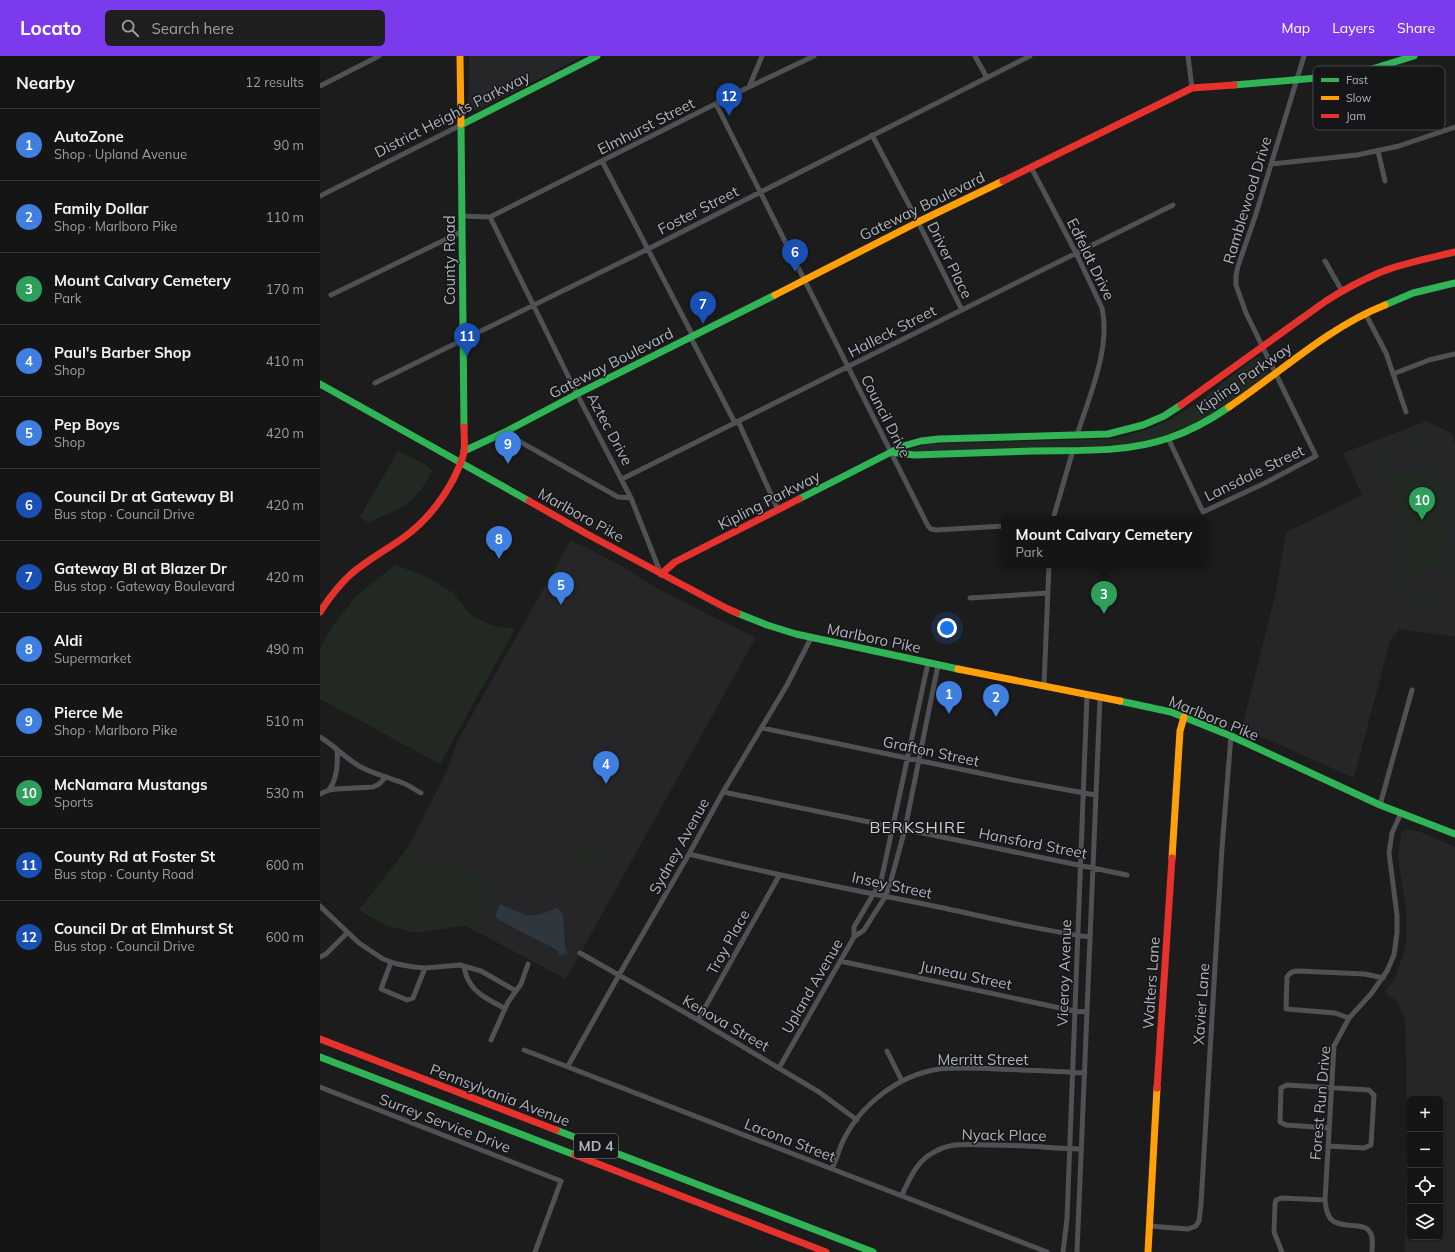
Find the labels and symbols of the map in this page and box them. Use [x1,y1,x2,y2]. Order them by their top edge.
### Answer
legend [1313,66,1445,130]
street label: District Heights Parkway [371,67,533,161]
text: Fast [1346,73,1368,87]
pin: 12 [716,83,742,116]
text: Slow [1346,91,1372,105]
street label: Elmhurst Street [594,93,698,159]
text: Jam [1346,109,1366,123]
street label: Ramblewood Drive [1219,134,1275,266]
street label: Gateway Boulevard [856,167,988,245]
street label: Foster Street [654,181,742,239]
street label: County Road [440,215,459,305]
street label: Edfeldt Drive [1063,215,1119,303]
street label: Driver Place [923,218,977,302]
pin: 6 [782,239,808,272]
pin: 7 [690,291,716,324]
street label: Halleck Street [845,301,939,361]
pin: 11 [454,323,480,356]
street label: Gateway Boulevard [546,323,676,403]
street label: Kipling Parkway [1193,338,1295,418]
street label: Council Drive [857,371,915,461]
street label: Aztec Drive [583,389,637,469]
pin: 9 [495,431,521,464]
street label: Lansdale Street [1201,441,1307,505]
street label: Kipling Parkway [715,466,823,534]
street label: Marlboro Pike [535,484,627,546]
pin: 10 [1409,487,1435,520]
pin: 8 [486,526,512,559]
pin: 5 [548,572,574,605]
pin: 3 [1091,581,1117,614]
your location [937,618,957,638]
street label: Marlboro Pike [825,619,923,657]
pin: 1 [936,681,962,714]
pin: 2 [983,684,1009,717]
street label: Marlboro Pike [1166,691,1262,745]
street label: Grafton Street [881,732,981,770]
pin: 4 [593,751,619,784]
street label: Sydney Avenue [645,795,713,897]
district label: BERKSHIRE [870,817,966,837]
street label: Hansford Street [977,823,1089,863]
street label: Insey Street [850,867,934,903]
street label: Troy Place [702,906,754,978]
street label: Viceroy Avenue [1053,919,1075,1027]
street label: Upland Avenue [777,935,847,1037]
street label: Walters Lane [1138,936,1164,1030]
street label: Juneau Street [918,956,1014,994]
street label: Xavier Lane [1189,962,1213,1046]
street label: Kenova Street [679,991,773,1055]
street label: Forest Run Drive [1306,1045,1334,1161]
street label: Merritt Street [937,1050,1029,1069]
street label: Pennsylvania Avenue [427,1060,573,1130]
street label: Surrey Service Drive [377,1089,513,1157]
street label: Lacona Street [742,1114,838,1166]
street label: Nyack Place [961,1125,1047,1145]
road number: MD 4 [574,1134,618,1158]

